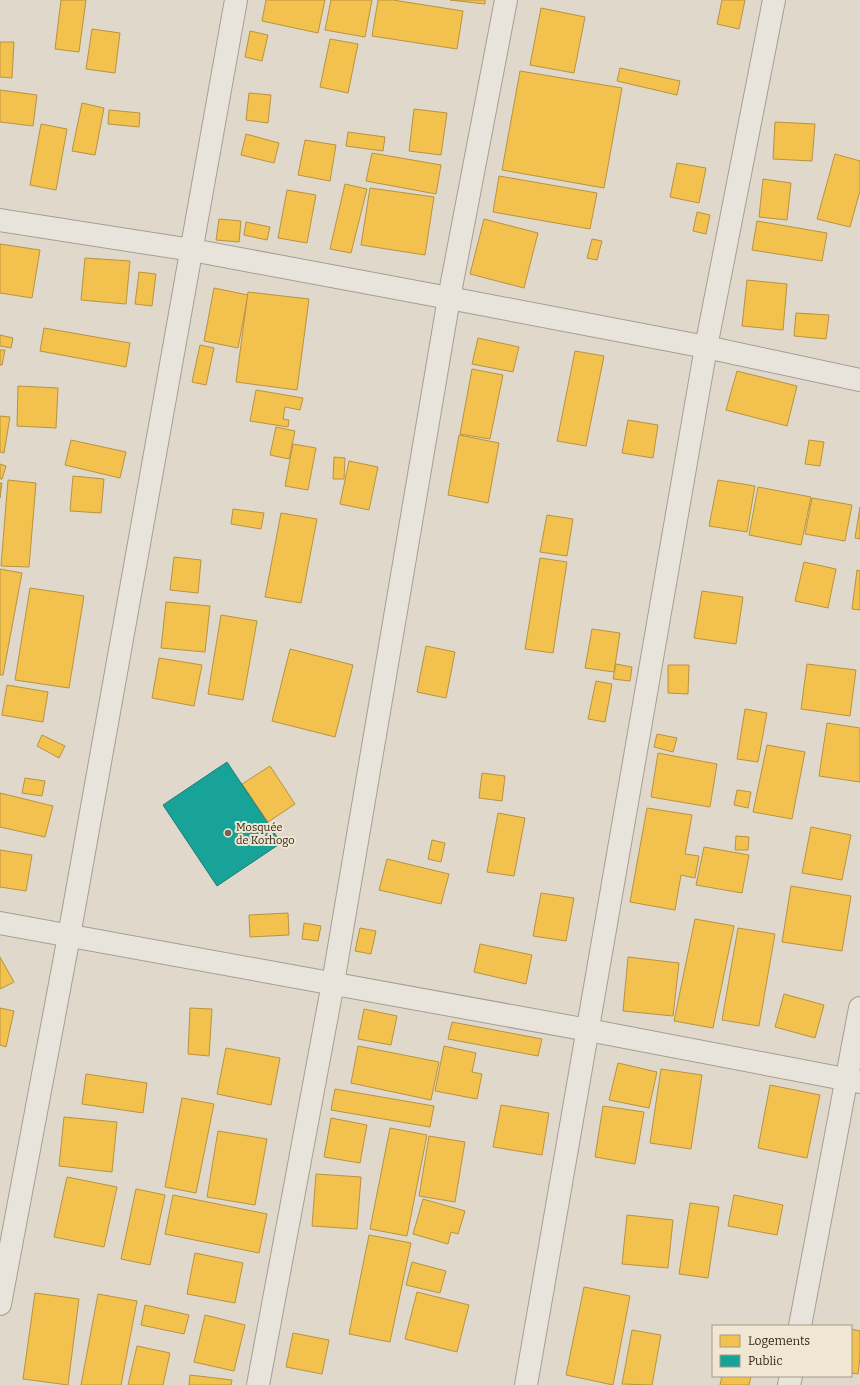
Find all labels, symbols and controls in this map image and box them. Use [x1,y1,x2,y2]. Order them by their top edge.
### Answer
place label: Mosquée de Korhogo [236,821,295,847]
marker: Mosquée de Korhogo [223,828,233,838]
legend [712,1325,852,1377]
text: Logements [748,1334,810,1348]
text: Public [748,1354,783,1368]

